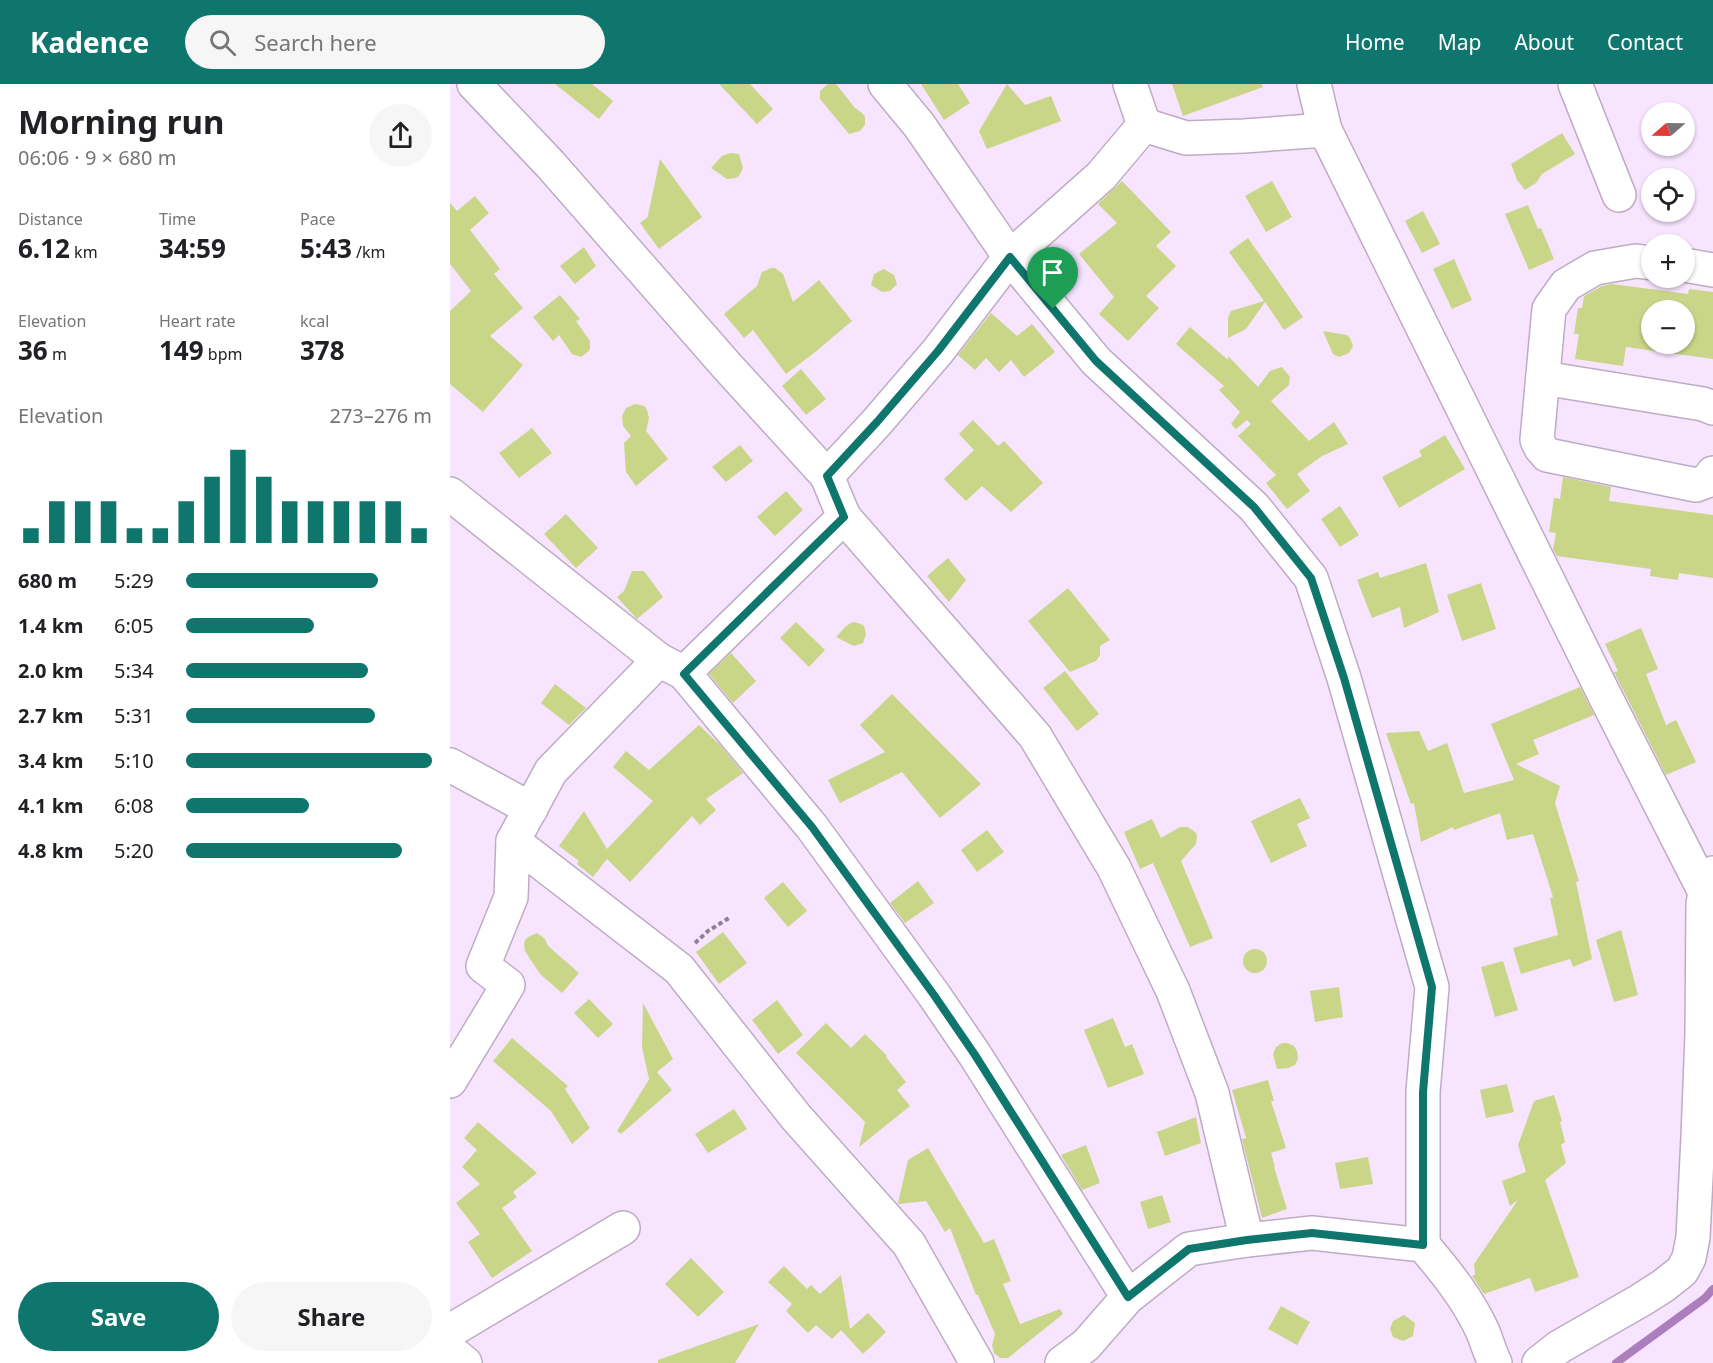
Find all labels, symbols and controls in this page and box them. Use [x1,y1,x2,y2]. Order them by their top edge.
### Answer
search box [185,15,605,69]
text: Kadence [30,23,149,61]
icon: search [206,26,239,59]
text: Search here [254,27,377,57]
text: Home [1345,28,1405,56]
text: Map [1438,28,1481,56]
text: About [1514,28,1574,56]
text: Contact [1607,28,1683,56]
text: Morning run [18,99,224,144]
north arrow [1641,102,1695,156]
map controls [1641,102,1695,354]
button: share [369,104,432,167]
text: 06:06 · 9 × 680 m [18,144,176,171]
button: locate [1641,168,1695,222]
text: Distance [18,208,83,230]
text: Time [159,208,196,230]
text: Pace [300,208,335,230]
text: 6.12 [18,230,70,266]
text: 34:59 [159,230,226,266]
text: 5:43 [300,230,352,266]
button: + [1641,234,1695,288]
text: km [70,241,98,263]
text: /km [352,241,386,263]
pin [1027,247,1078,309]
icon: arrive [1036,256,1069,289]
button: − [1641,300,1695,354]
text: Elevation [18,310,86,332]
text: Heart rate [159,310,235,332]
text: kcal [300,310,329,332]
text: 36 [18,332,48,368]
text: 149 [159,332,204,368]
text: 378 [300,332,345,368]
text: m [48,343,67,365]
text: bpm [204,343,242,365]
text: Elevation [18,402,103,429]
text: 273–276 m [329,402,432,429]
text: 680 m [18,567,77,594]
text: 5:29 [114,567,154,594]
text: 1.4 km [18,612,84,639]
text: 6:05 [114,612,154,639]
text: 2.0 km [18,657,84,684]
text: 5:34 [114,657,154,684]
text: 2.7 km [18,702,84,729]
text: 5:31 [114,702,154,729]
text: 3.4 km [18,747,84,774]
text: 5:10 [114,747,154,774]
text: 4.1 km [18,792,84,819]
text: 6:08 [114,792,154,819]
text: 4.8 km [18,837,84,864]
text: 5:20 [114,837,154,864]
button: Save [18,1282,219,1351]
button: Share [231,1282,432,1351]

